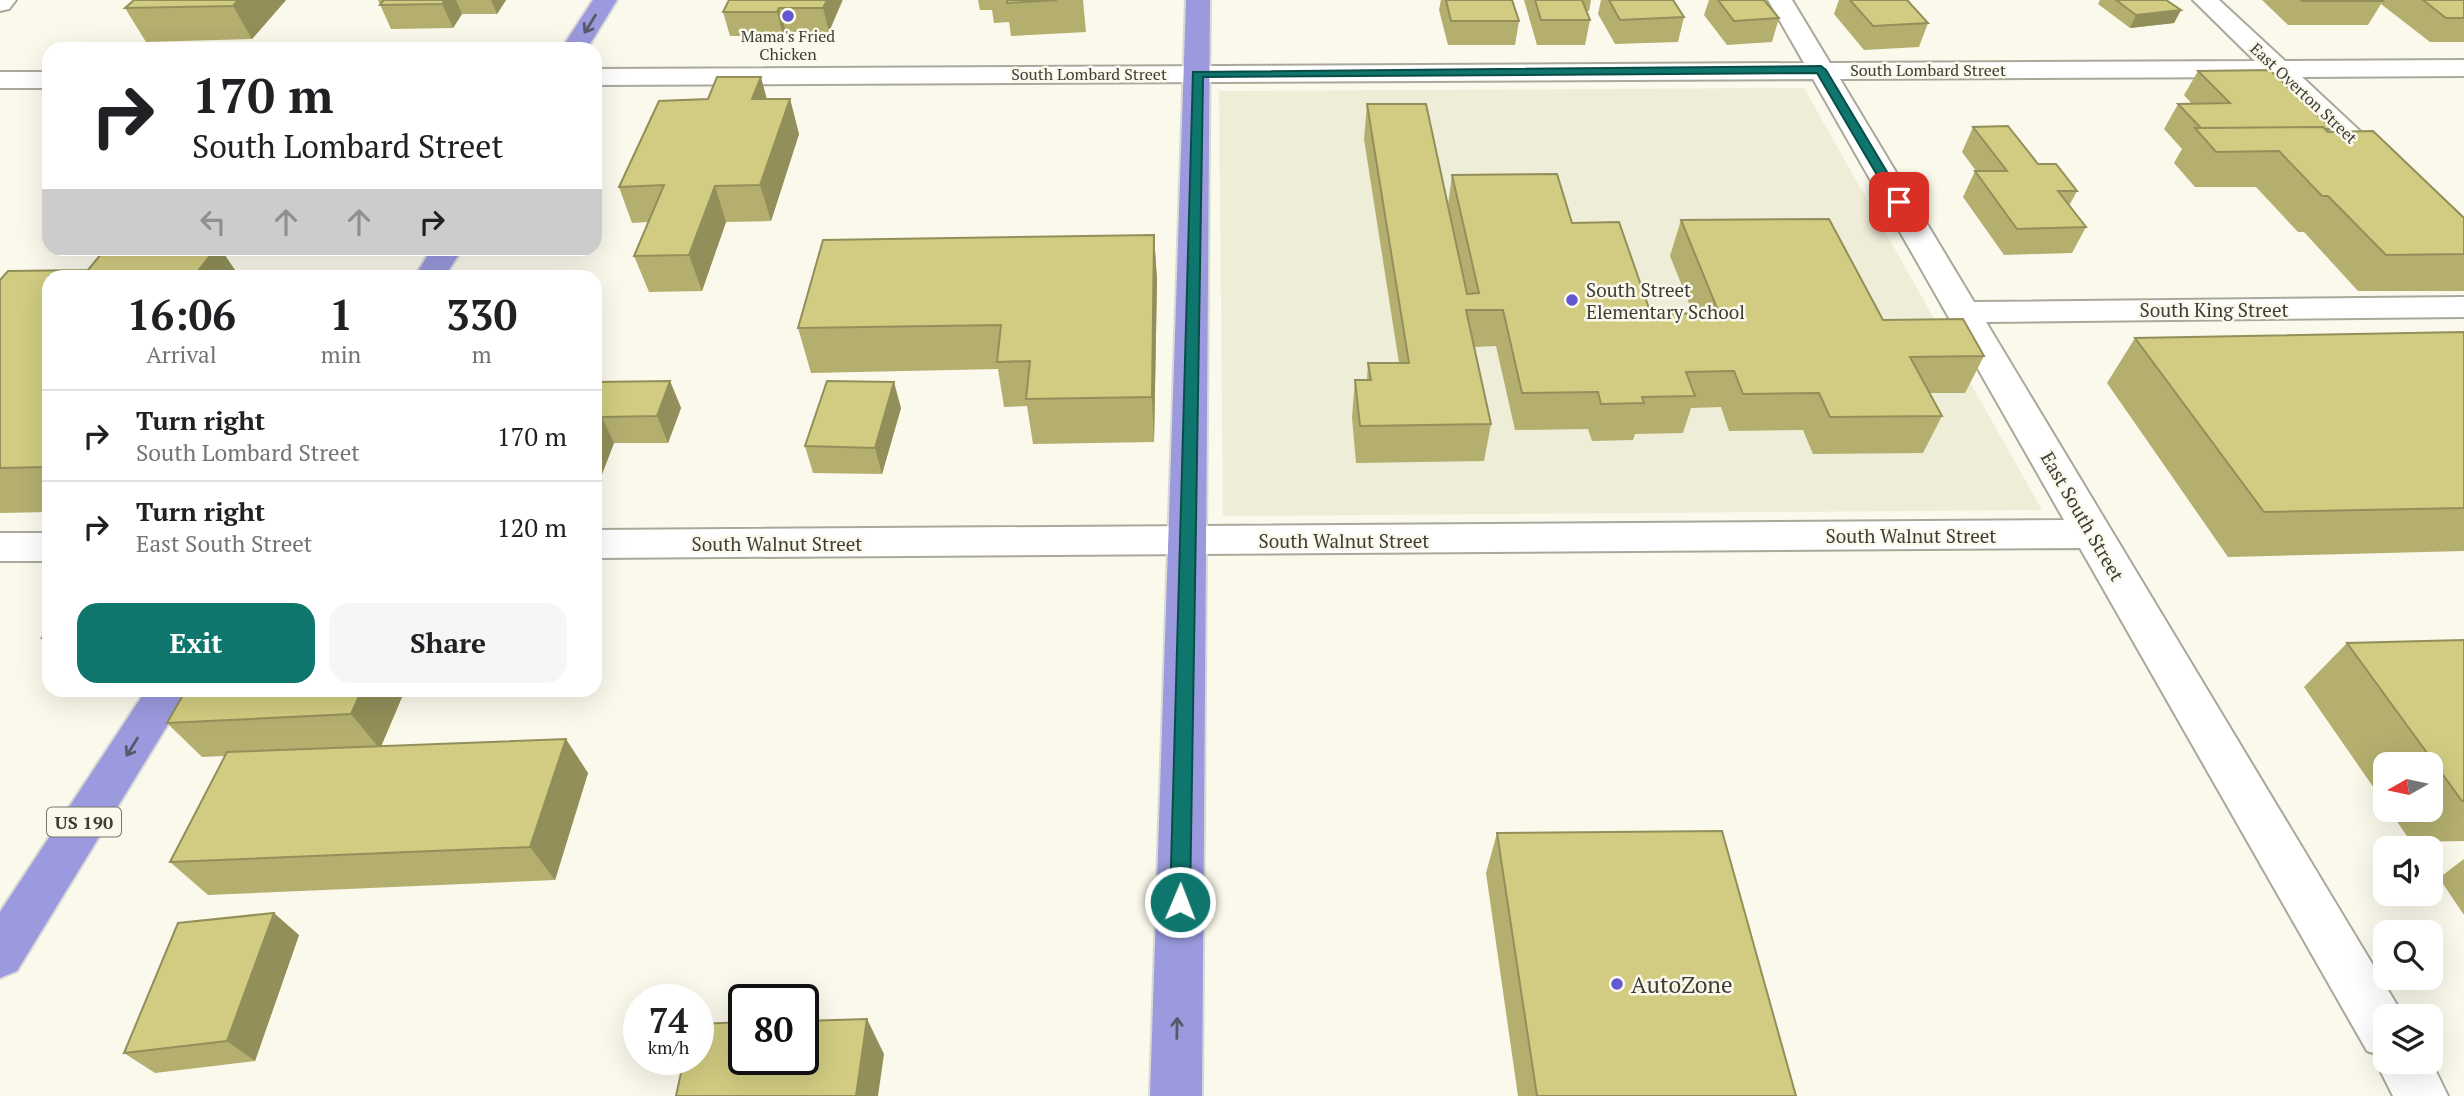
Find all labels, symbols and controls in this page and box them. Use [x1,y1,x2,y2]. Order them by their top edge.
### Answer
marker: Mama's Fried Chicken [780,8,796,24]
one-way arrow [582,14,596,34]
place label: Mama's Fried Chicken [741,25,835,65]
street label: East Overton Street [2246,38,2362,148]
street label: South Lombard Street [1850,59,2006,81]
text: 170 m [192,62,334,127]
street label: South Lombard Street [1011,63,1167,85]
icon: right [77,70,168,161]
text: South Lombard Street [192,125,503,167]
pin [1869,172,1929,232]
icon: arrive [1880,183,1918,221]
icon: left [194,203,232,241]
icon: ahead [267,203,305,241]
icon: ahead [340,203,378,241]
icon: right [413,203,451,241]
place label: South Street Elementary School [1586,277,1745,324]
text: 16:06 [127,286,236,342]
text: 1 [329,286,353,342]
text: 330 [446,286,517,342]
marker: South Street Elementary School [1564,292,1580,308]
street label: South King Street [2140,297,2289,322]
text: Arrival [146,339,217,370]
text: min [321,339,361,370]
text: m [472,339,492,370]
text: Turn right [136,403,265,437]
icon: right [77,417,115,455]
text: 170 m [497,419,567,453]
text: South Lombard Street [136,437,360,468]
street label: East South Street [2036,447,2130,585]
text: Turn right [136,494,265,528]
icon: right [77,508,115,546]
text: 120 m [497,510,567,544]
street label: South Walnut Street [1826,523,1996,548]
text: East South Street [136,528,312,559]
street label: South Walnut Street [1259,528,1429,553]
street label: South Walnut Street [692,531,862,556]
button: Exit [77,603,315,683]
button: Share [329,603,567,683]
one-way arrow [124,737,139,756]
north arrow [2373,752,2443,822]
map controls [2373,752,2443,1074]
road number: US 190 [47,808,121,836]
button: sound [2373,836,2443,906]
position arrow [1143,865,1217,939]
button: search [2373,920,2443,990]
place label: AutoZone [1631,969,1733,1000]
marker: AutoZone [1609,976,1625,992]
speed limit sign: 80 [728,984,819,1075]
text: 74 [649,997,688,1043]
button: layers [2373,1004,2443,1074]
one-way arrow [1170,1017,1184,1040]
text: km/h [648,1035,689,1059]

